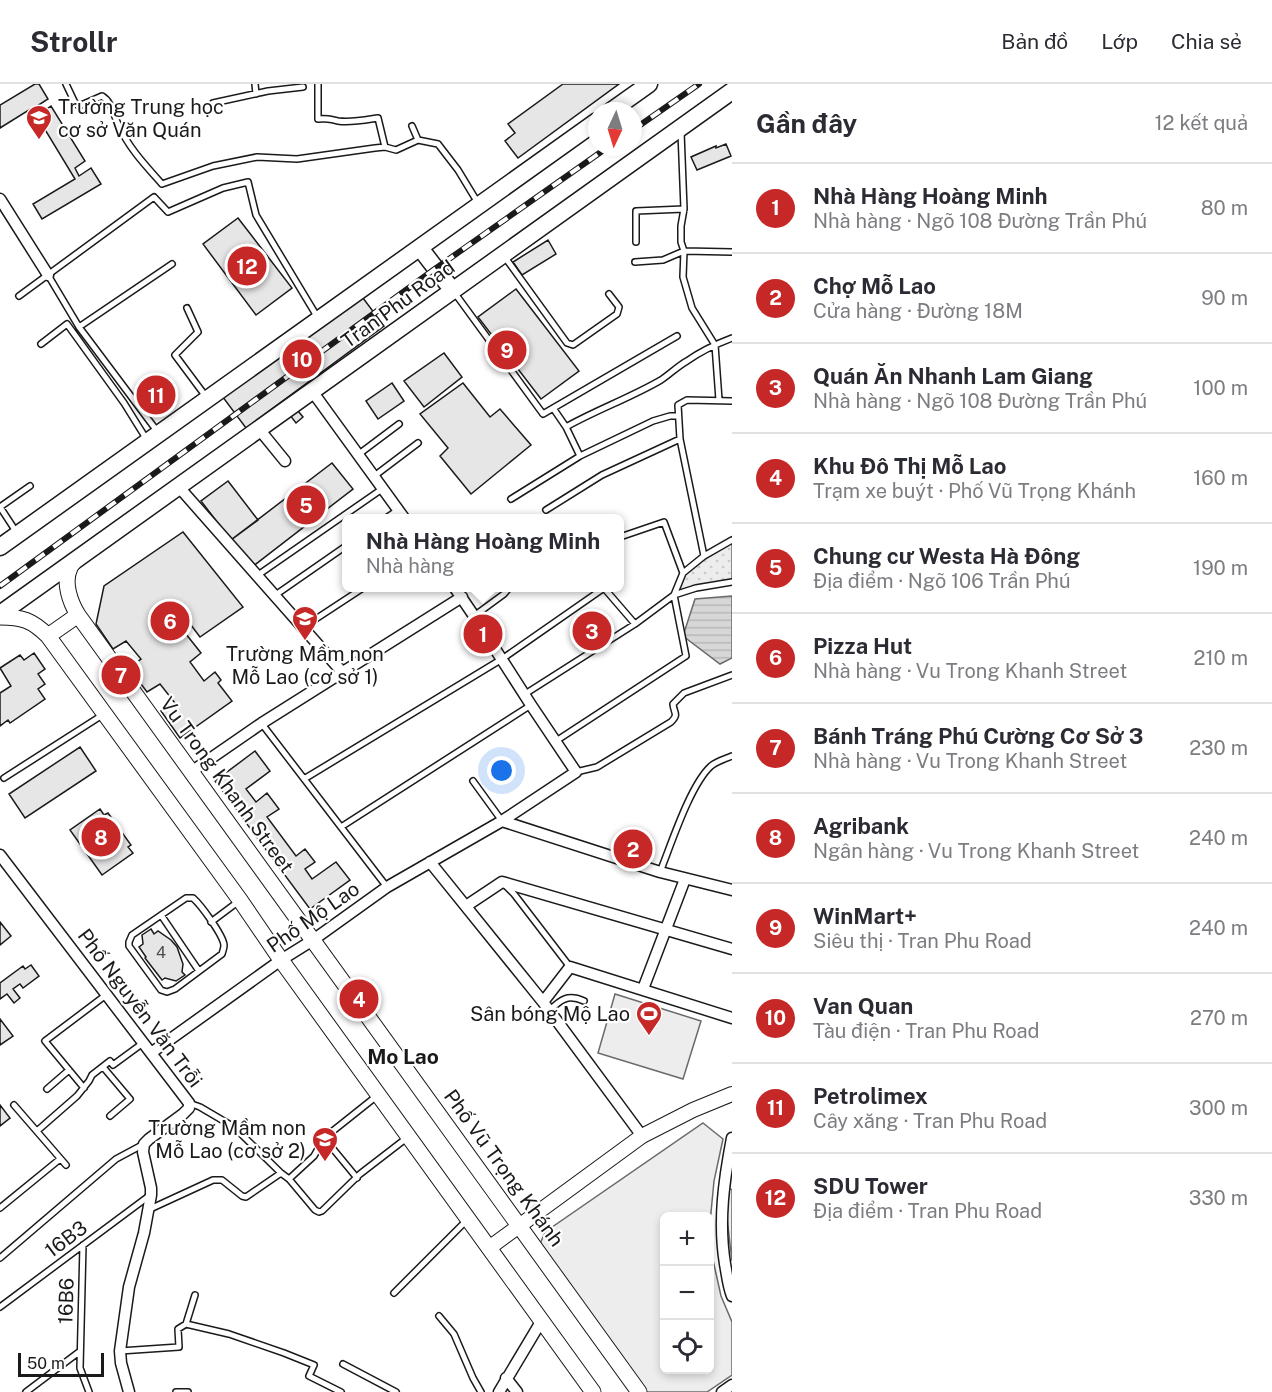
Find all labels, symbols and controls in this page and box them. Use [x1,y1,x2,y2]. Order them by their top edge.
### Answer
text: Strollr [30,25,118,58]
text: Bản đồ [1001,29,1068,54]
text: Lớp [1101,29,1138,54]
text: Chia sẻ [1171,29,1242,54]
place label: Trường Trung học cơ sở Văn Quán [58,95,224,142]
north arrow [588,102,642,156]
school or university icon: Trường Trung học cơ sở Văn Quán [24,103,54,141]
text: Gần đây [756,108,857,139]
text: 12 kết quả [1154,111,1248,135]
text: Nhà Hàng Hoàng Minh [813,183,1048,209]
text: 1 [771,196,780,220]
text: 80 m [1201,196,1248,220]
text: Nhà hàng · Ngõ 108 Đường Trần Phú [813,209,1147,233]
pin: 12 [228,244,266,288]
street label: Tran Phu Road [337,255,459,353]
text: Chợ Mỗ Lao [813,273,936,299]
text: 2 [769,286,782,310]
text: 90 m [1201,286,1248,310]
text: Cửa hàng · Đường 18M [813,299,1023,323]
pin: 9 [488,328,526,372]
pin: 10 [282,336,322,382]
text: Quán Ăn Nhanh Lam Giang [813,363,1093,389]
pin: 11 [136,372,176,418]
text: 3 [769,376,782,400]
text: 100 m [1193,376,1248,400]
text: Nhà hàng · Ngõ 108 Đường Trần Phú [813,389,1147,413]
text: Khu Đô Thị Mỗ Lao [813,453,1006,479]
text: 4 [769,466,782,490]
text: 160 m [1193,466,1248,490]
text: Trạm xe buýt · Phố Vũ Trọng Khánh [813,479,1136,503]
pin: 5 [286,482,326,528]
popup [342,514,624,592]
text: Nhà Hàng Hoàng Minh [366,528,600,554]
text: Chung cư Westa Hà Đông [813,543,1080,569]
text: Nhà hàng [366,554,455,578]
text: 5 [769,556,782,580]
text: 190 m [1193,556,1248,580]
text: Địa điểm · Ngõ 106 Trần Phú [813,569,1071,593]
pin: 6 [150,598,190,644]
school or university icon: Trường Mầm non Mỗ Lao (cơ sở 1) [290,604,320,642]
pin: 3 [572,608,612,654]
pin: 1 [464,612,502,656]
text: Pizza Hut [813,633,912,659]
place label: Trường Mầm non Mỗ Lao (cơ sở 1) [226,642,384,689]
text: 6 [769,646,782,670]
text: 210 m [1194,646,1248,670]
pin: 7 [102,652,140,698]
text: Nhà hàng · Vu Trong Khanh Street [813,659,1127,683]
street label: Vu Trong Khanh Street [155,692,299,878]
text: Bánh Tráng Phú Cường Cơ Sở 3 [813,723,1143,749]
text: 7 [769,736,782,760]
text: 230 m [1189,736,1248,760]
text: Nhà hàng · Vu Trong Khanh Street [813,749,1127,773]
your location [487,756,516,785]
text: Agribank [813,813,909,839]
pin: 8 [82,814,120,860]
pin: 2 [614,826,652,872]
text: 8 [769,826,782,850]
text: 240 m [1189,826,1248,850]
text: Ngân hàng · Vu Trong Khanh Street [813,839,1139,863]
street label: Phố Mộ Lao [262,876,364,958]
text: WinMart+ [813,903,917,929]
text: 9 [769,916,782,940]
text: 240 m [1189,916,1248,940]
street label: Phố Nguyễn Văn Trỗi [73,924,207,1092]
text: Siêu thị · Tran Phu Road [813,929,1032,953]
house number: 4 [156,943,166,962]
pin: 4 [340,976,378,1022]
text: Van Quan [813,993,913,1019]
sports icon: Sân bóng Mộ Lao [634,999,664,1037]
place label: Sân bóng Mộ Lao [470,1002,630,1026]
text: 10 [765,1006,786,1030]
text: 270 m [1190,1006,1248,1030]
text: Tàu điện · Tran Phu Road [813,1019,1040,1043]
district label: Mo Lao [367,1044,439,1069]
text: Petrolimex [813,1083,928,1109]
street label: Phố Vũ Trọng Khánh [439,1085,569,1251]
text: 11 [767,1096,784,1120]
text: 300 m [1189,1096,1248,1120]
text: Cây xăng · Tran Phu Road [813,1109,1047,1133]
place label: Trường Mầm non Mỗ Lao (cơ sở 2) [148,1116,306,1163]
school or university icon: Trường Mầm non Mỗ Lao (cơ sở 2) [310,1125,340,1163]
text: SDU Tower [813,1173,928,1199]
text: 12 [765,1186,786,1210]
text: 330 m [1189,1186,1248,1210]
text: Địa điểm · Tran Phu Road [813,1199,1042,1223]
map controls [660,1212,714,1374]
button: + [660,1212,714,1266]
street label: 16B3 [40,1215,92,1263]
button: − [660,1266,714,1320]
street label: 16B6 [53,1277,79,1325]
button: locate [660,1320,714,1374]
scale bar [18,1350,104,1378]
text: 50 m [27,1354,65,1373]

